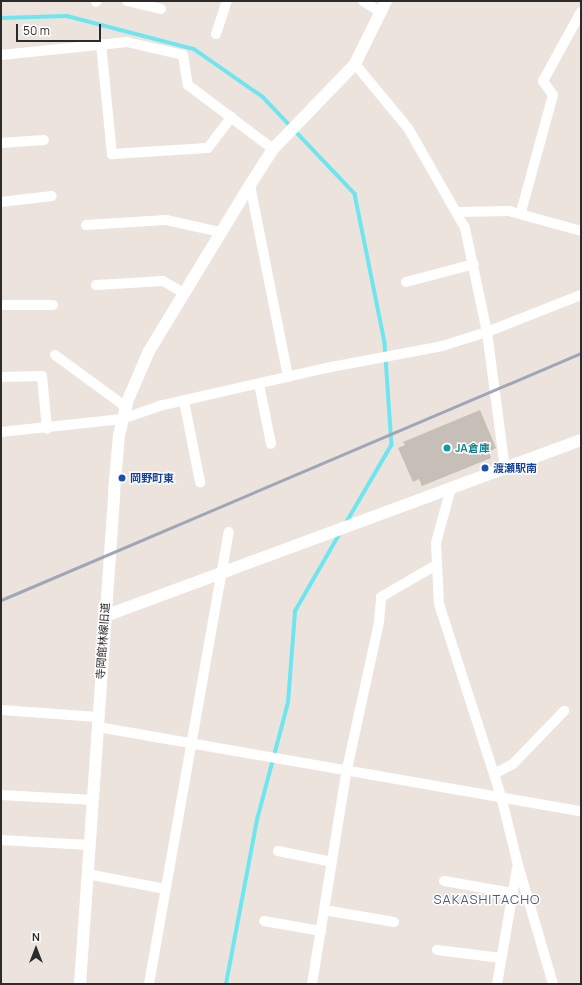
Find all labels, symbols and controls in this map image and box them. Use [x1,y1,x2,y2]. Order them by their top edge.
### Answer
scale bar [18,16,103,42]
text: 50 m [23,22,50,39]
place label: JA倉庫 [455,441,490,455]
marker: JA倉庫 [442,443,452,453]
place label: 渡瀬駅南 [493,461,537,475]
marker: 渡瀬駅南 [480,463,490,473]
place label: 岡野町東 [130,471,174,485]
marker: 岡野町東 [117,473,127,483]
street label: 寺岡館林線旧道 [94,602,112,680]
district label: SAKASHITACHO [434,891,540,907]
north arrow [16,929,56,969]
text: N [32,929,40,944]

